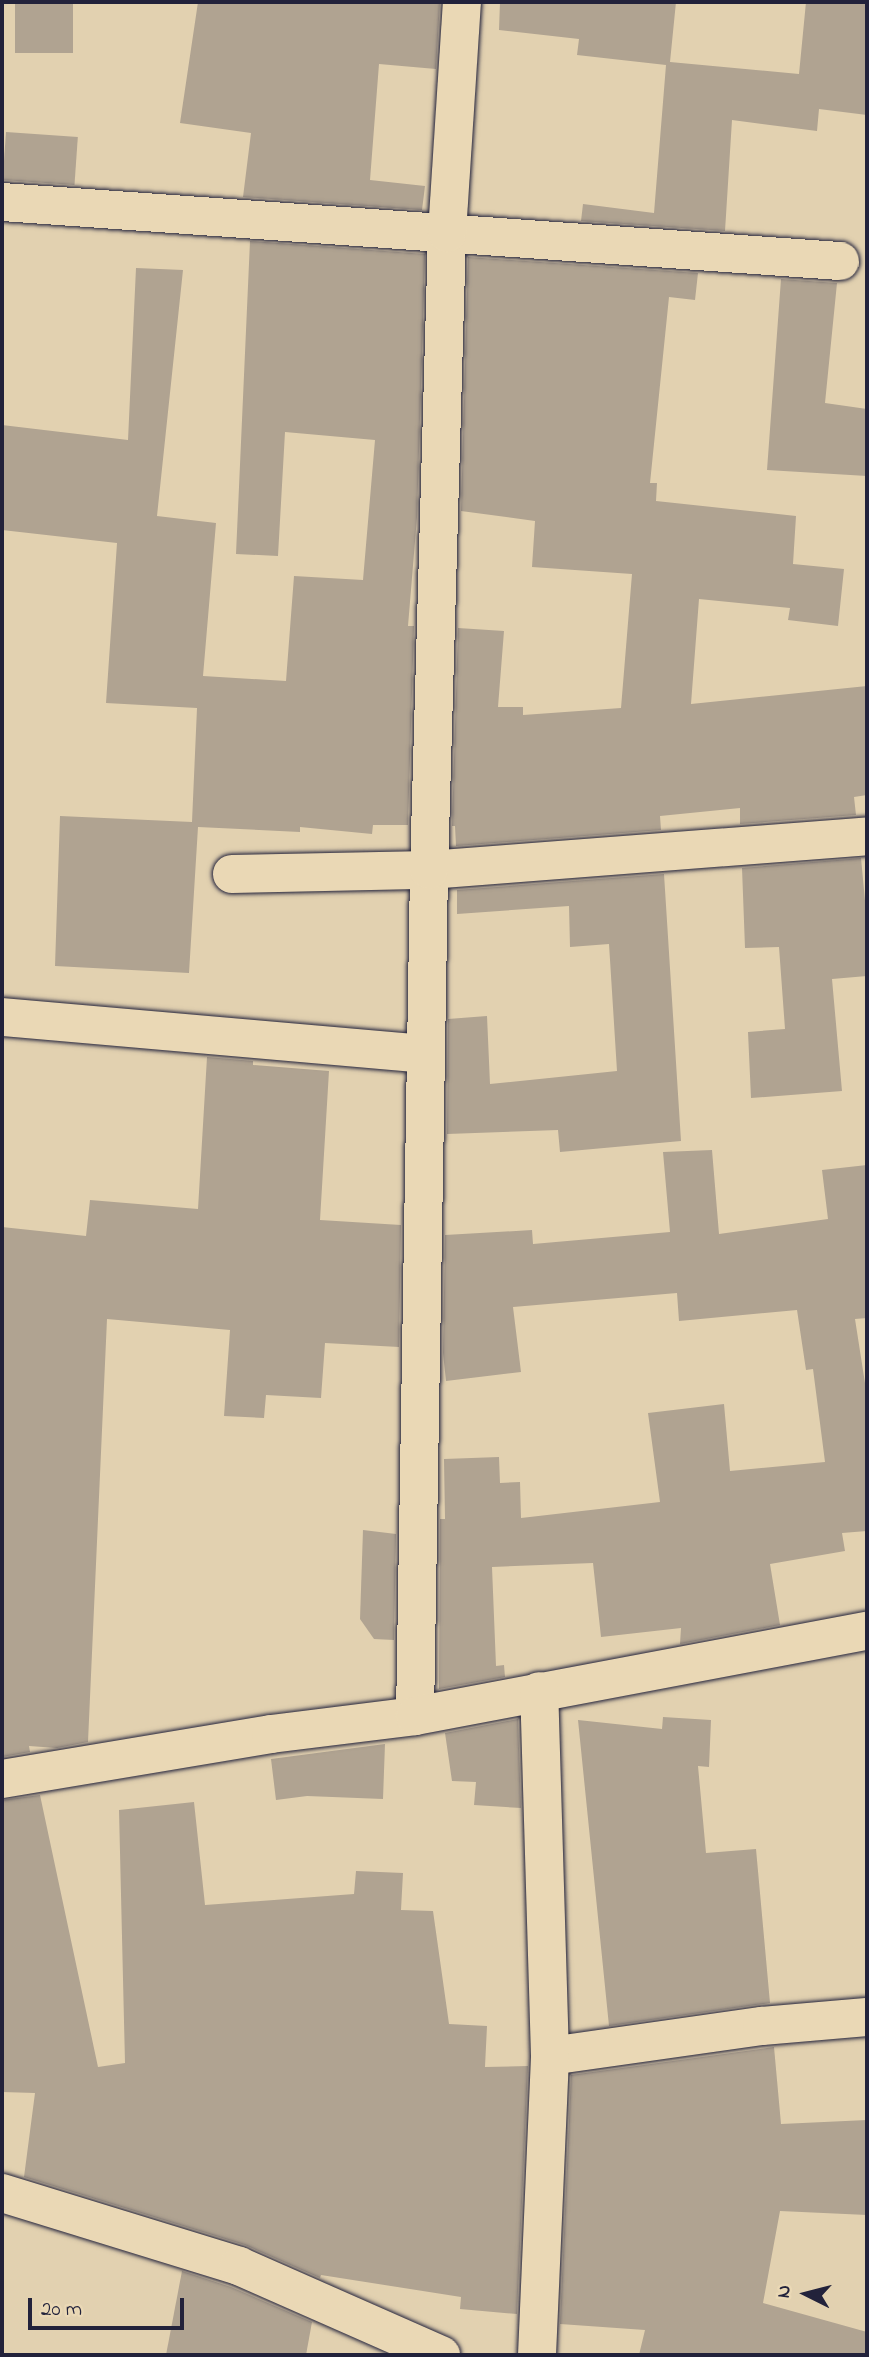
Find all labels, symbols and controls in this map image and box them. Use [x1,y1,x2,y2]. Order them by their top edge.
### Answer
north arrow [771,2259,841,2329]
scale bar [32,2284,187,2328]
text: N [771,2284,799,2300]
text: 20 m [41,2295,82,2325]

